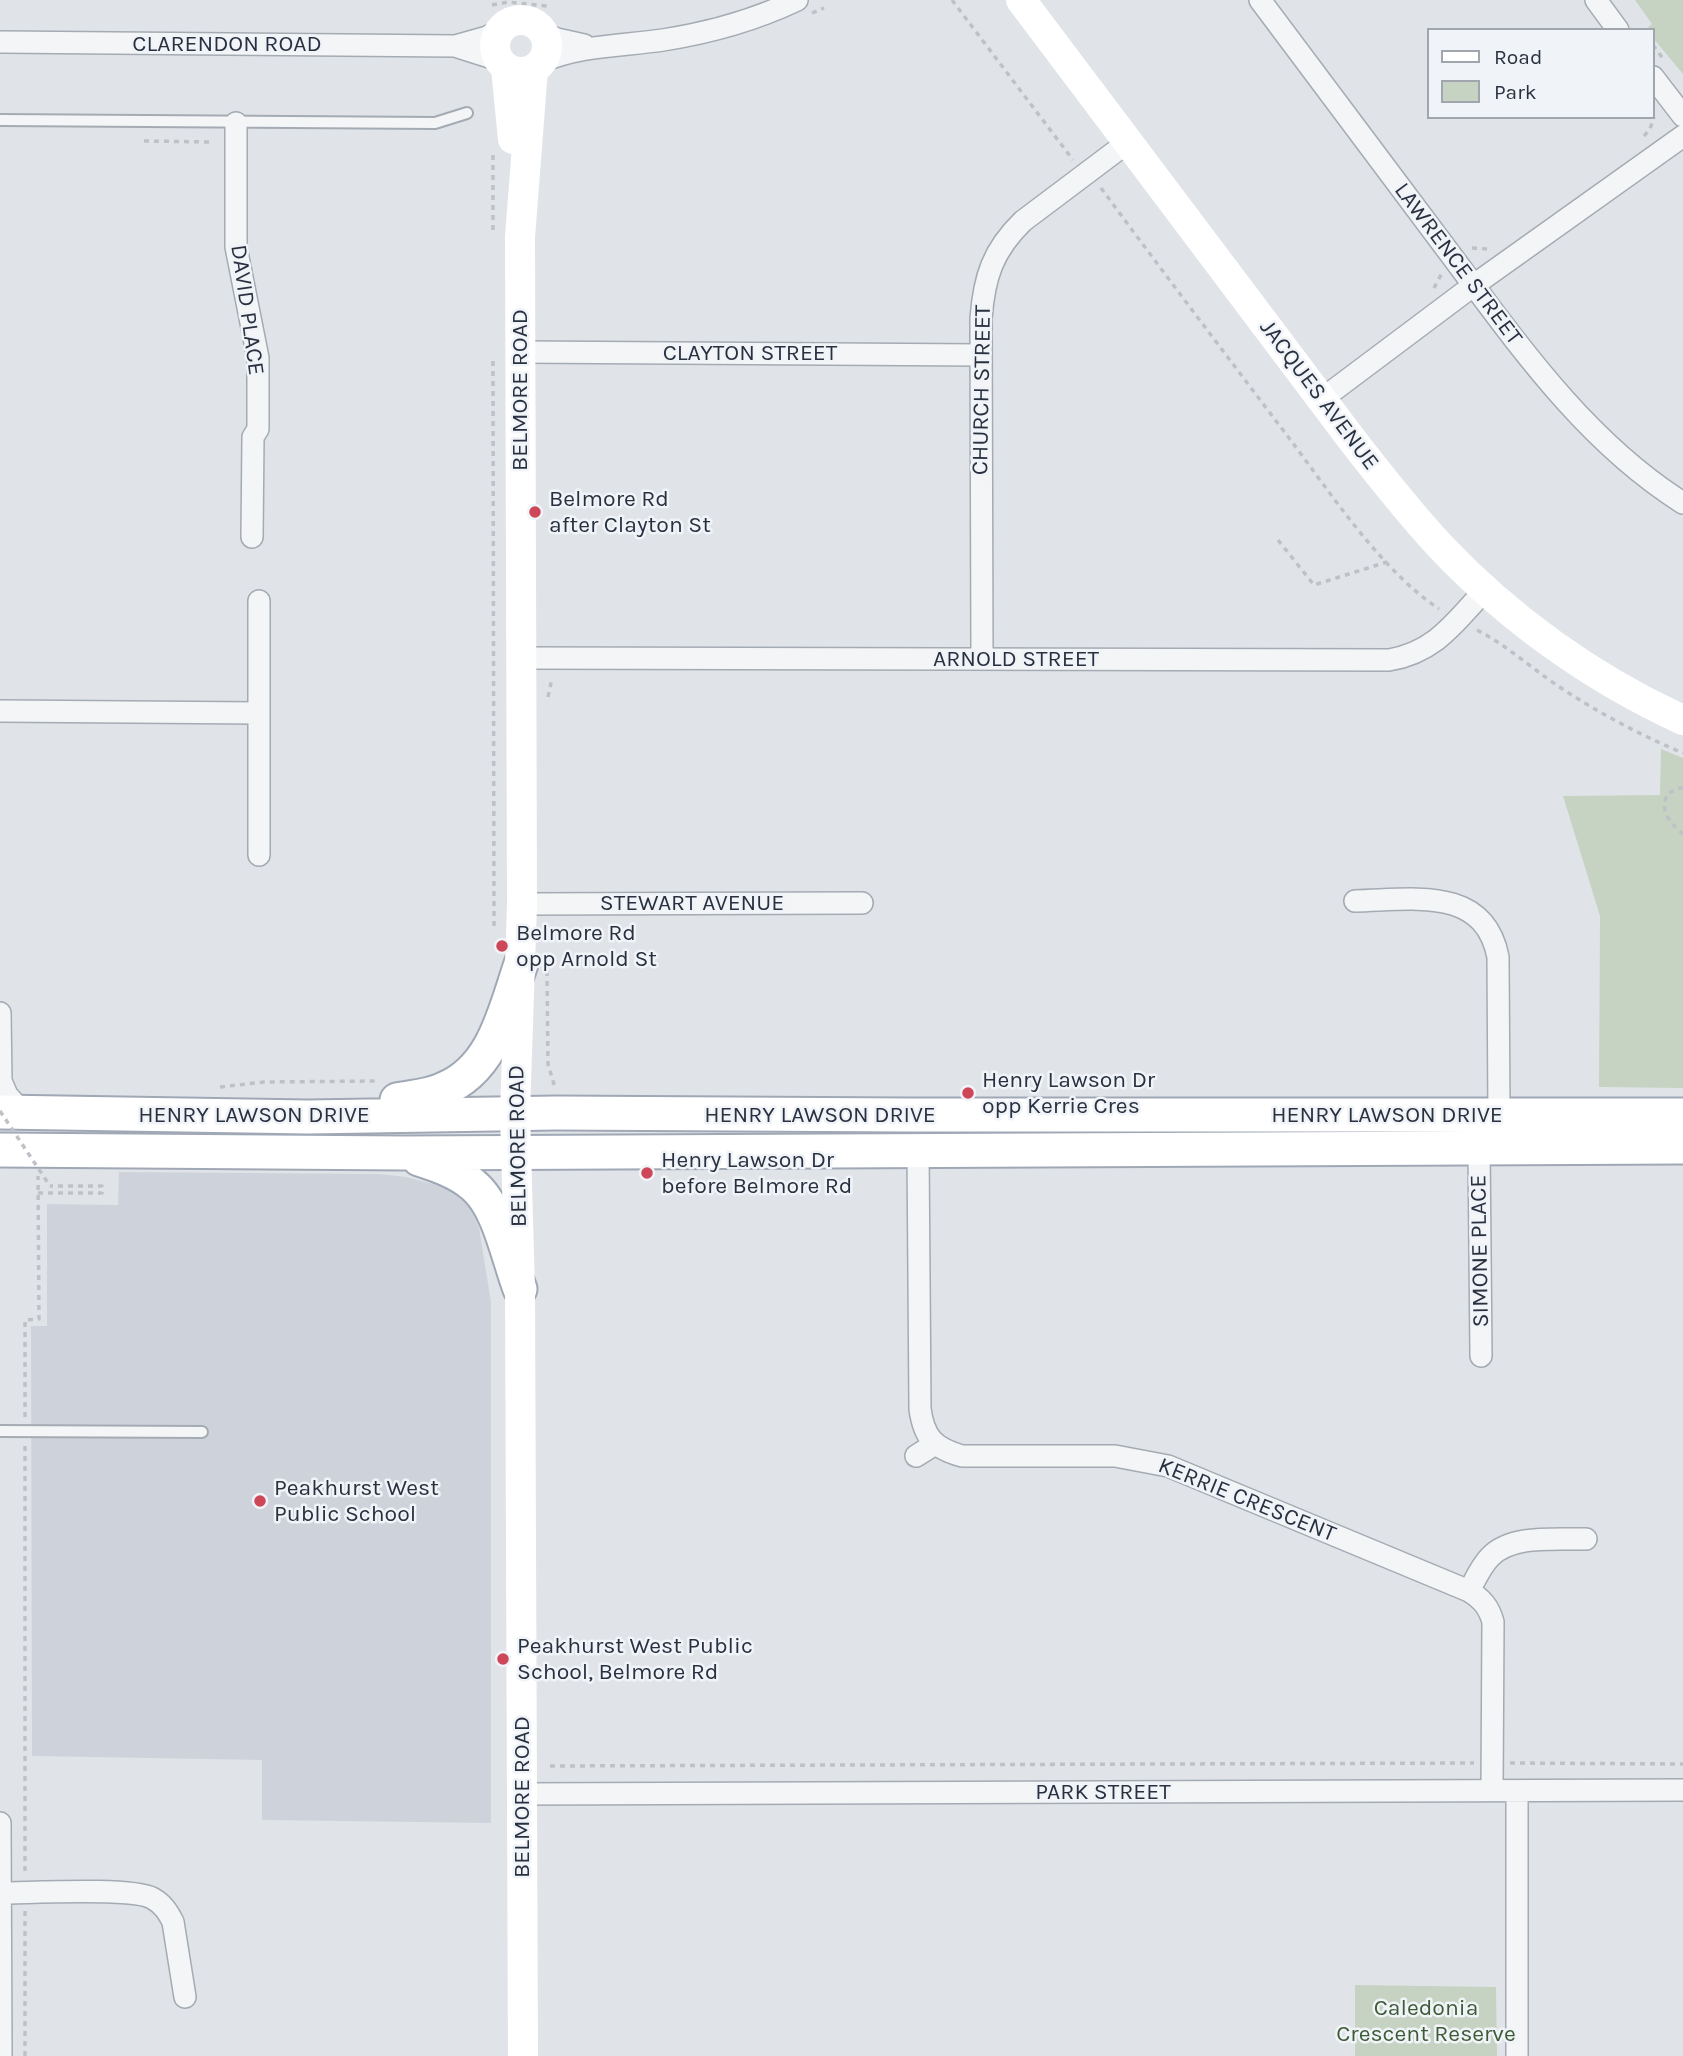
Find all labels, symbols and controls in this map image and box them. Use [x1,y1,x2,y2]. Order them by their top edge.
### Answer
legend [1428,28,1655,119]
street label: CLARENDON ROAD [132,30,322,58]
text: Road [1494,45,1542,69]
text: Park [1494,80,1537,104]
street label: LAWRENCE STREET [1388,177,1528,351]
street label: DAVID PLACE [224,243,270,377]
street label: CHURCH STREET [967,305,997,475]
street label: BELMORE ROAD [506,309,534,471]
street label: JACQUES AVENUE [1254,314,1384,476]
street label: CLAYTON STREET [663,339,837,367]
place label: Belmore Rd after Clayton St [549,485,711,539]
marker: Belmore Rd after Clayton St [527,504,543,520]
street label: ARNOLD STREET [933,645,1099,673]
street label: STEWART AVENUE [600,889,784,917]
place label: Belmore Rd opp Arnold St [516,919,657,973]
marker: Belmore Rd opp Arnold St [494,938,510,954]
street label: BELMORE ROAD [503,1065,533,1227]
place label: Henry Lawson Dr opp Kerrie Cres [982,1066,1155,1120]
marker: Henry Lawson Dr opp Kerrie Cres [960,1085,976,1101]
street label: HENRY LAWSON DRIVE [138,1101,370,1129]
street label: HENRY LAWSON DRIVE [704,1101,936,1129]
street label: HENRY LAWSON DRIVE [1271,1101,1503,1129]
place label: Henry Lawson Dr before Belmore Rd [661,1146,852,1200]
marker: Henry Lawson Dr before Belmore Rd [639,1165,655,1181]
street label: SIMONE PLACE [1465,1175,1495,1327]
street label: KERRIE CRESCENT [1154,1452,1340,1548]
place label: Peakhurst West Public School [274,1474,439,1528]
marker: Peakhurst West Public School [252,1493,268,1509]
place label: Peakhurst West Public School, Belmore Rd [517,1632,753,1686]
marker: Peakhurst West Public School, Belmore Rd [495,1651,511,1667]
street label: BELMORE ROAD [508,1716,536,1878]
street label: PARK STREET [1035,1778,1171,1806]
park label: Caledonia Crescent Reserve [1336,1994,1516,2048]

